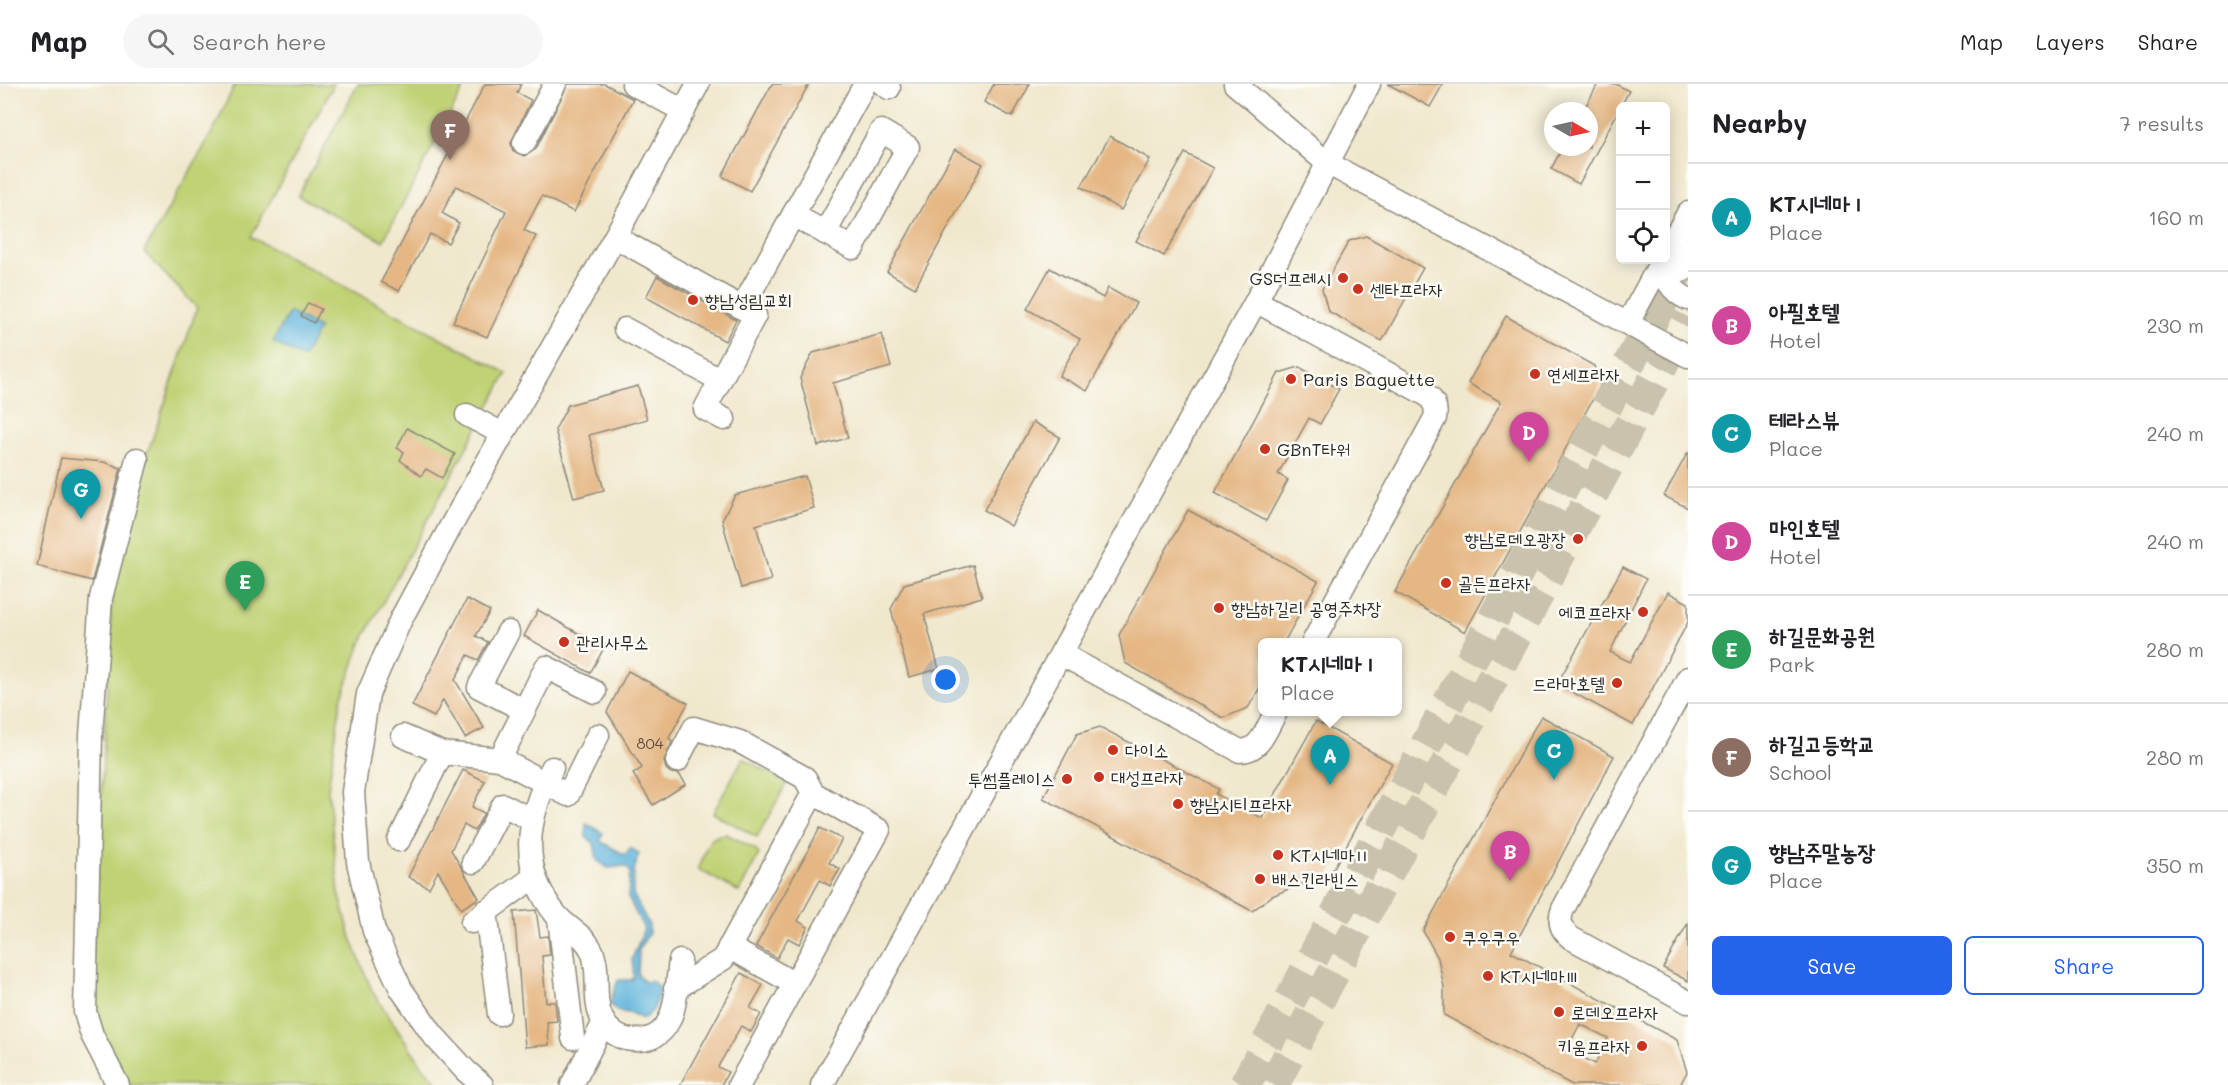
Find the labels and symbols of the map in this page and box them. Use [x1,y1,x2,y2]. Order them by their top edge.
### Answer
north arrow [1544,102,1598,156]
pin: F [430,110,470,160]
place label: GS더프레시 [1250,266,1331,290]
marker: GS더프레시 [1336,271,1350,285]
place label: 센타프라자 [1370,277,1443,301]
marker: 센타프라자 [1351,282,1365,296]
place label: 향남성림교회 [705,288,792,312]
marker: 향남성림교회 [686,293,700,307]
place label: 연세프라자 [1547,362,1620,386]
place label: Paris Baguette [1303,367,1435,391]
marker: 연세프라자 [1528,367,1542,381]
marker: Paris Baguette [1284,372,1298,386]
pin: D [1510,412,1549,462]
place label: GBnT타워 [1277,437,1350,461]
marker: GBnT타워 [1258,442,1272,456]
pin: G [62,470,100,519]
place label: 향남로데오광장 [1465,527,1566,551]
marker: 향남로데오광장 [1571,532,1585,546]
pin: E [226,562,264,611]
place label: 골든프라자 [1458,571,1531,595]
marker: 골든프라자 [1439,576,1453,590]
place label: 향남하길리 공영주차장 [1231,596,1382,620]
place label: 에코프라자 [1559,600,1632,624]
marker: 향남하길리 공영주차장 [1212,601,1226,615]
marker: 에코프라자 [1636,605,1650,619]
place label: 관리사무소 [576,630,648,654]
marker: 관리사무소 [557,635,571,649]
your location [931,665,960,694]
place label: 드라마호텔 [1533,671,1605,695]
marker: 드라마호텔 [1610,676,1624,690]
pin: C [1534,730,1574,780]
house number: 804 [636,733,664,753]
pin: A [1310,736,1350,785]
place label: 다이소 [1125,738,1168,762]
marker: 다이소 [1106,743,1120,757]
place label: 대성프라자 [1111,765,1184,789]
place label: 투썸플레이스 [968,767,1055,791]
marker: 대성프라자 [1092,770,1106,784]
marker: 투썸플레이스 [1060,772,1074,786]
place label: 향남시티프라자 [1190,792,1292,816]
marker: 향남시티프라자 [1171,797,1185,811]
pin: B [1490,832,1530,881]
place label: KT시네마Ⅱ [1290,843,1369,867]
marker: KT시네마Ⅱ [1271,848,1285,862]
place label: 배스킨라빈스 [1272,867,1359,891]
marker: 배스킨라빈스 [1253,872,1267,886]
place label: 쿠우쿠우 [1462,925,1520,949]
marker: 쿠우쿠우 [1443,930,1457,944]
place label: KT시네마Ⅲ [1500,964,1579,988]
marker: KT시네마Ⅲ [1481,969,1495,983]
place label: 로데오프라자 [1571,1000,1658,1024]
marker: 로데오프라자 [1552,1005,1566,1019]
place label: 키움프라자 [1558,1034,1631,1058]
marker: 키움프라자 [1635,1039,1649,1053]

